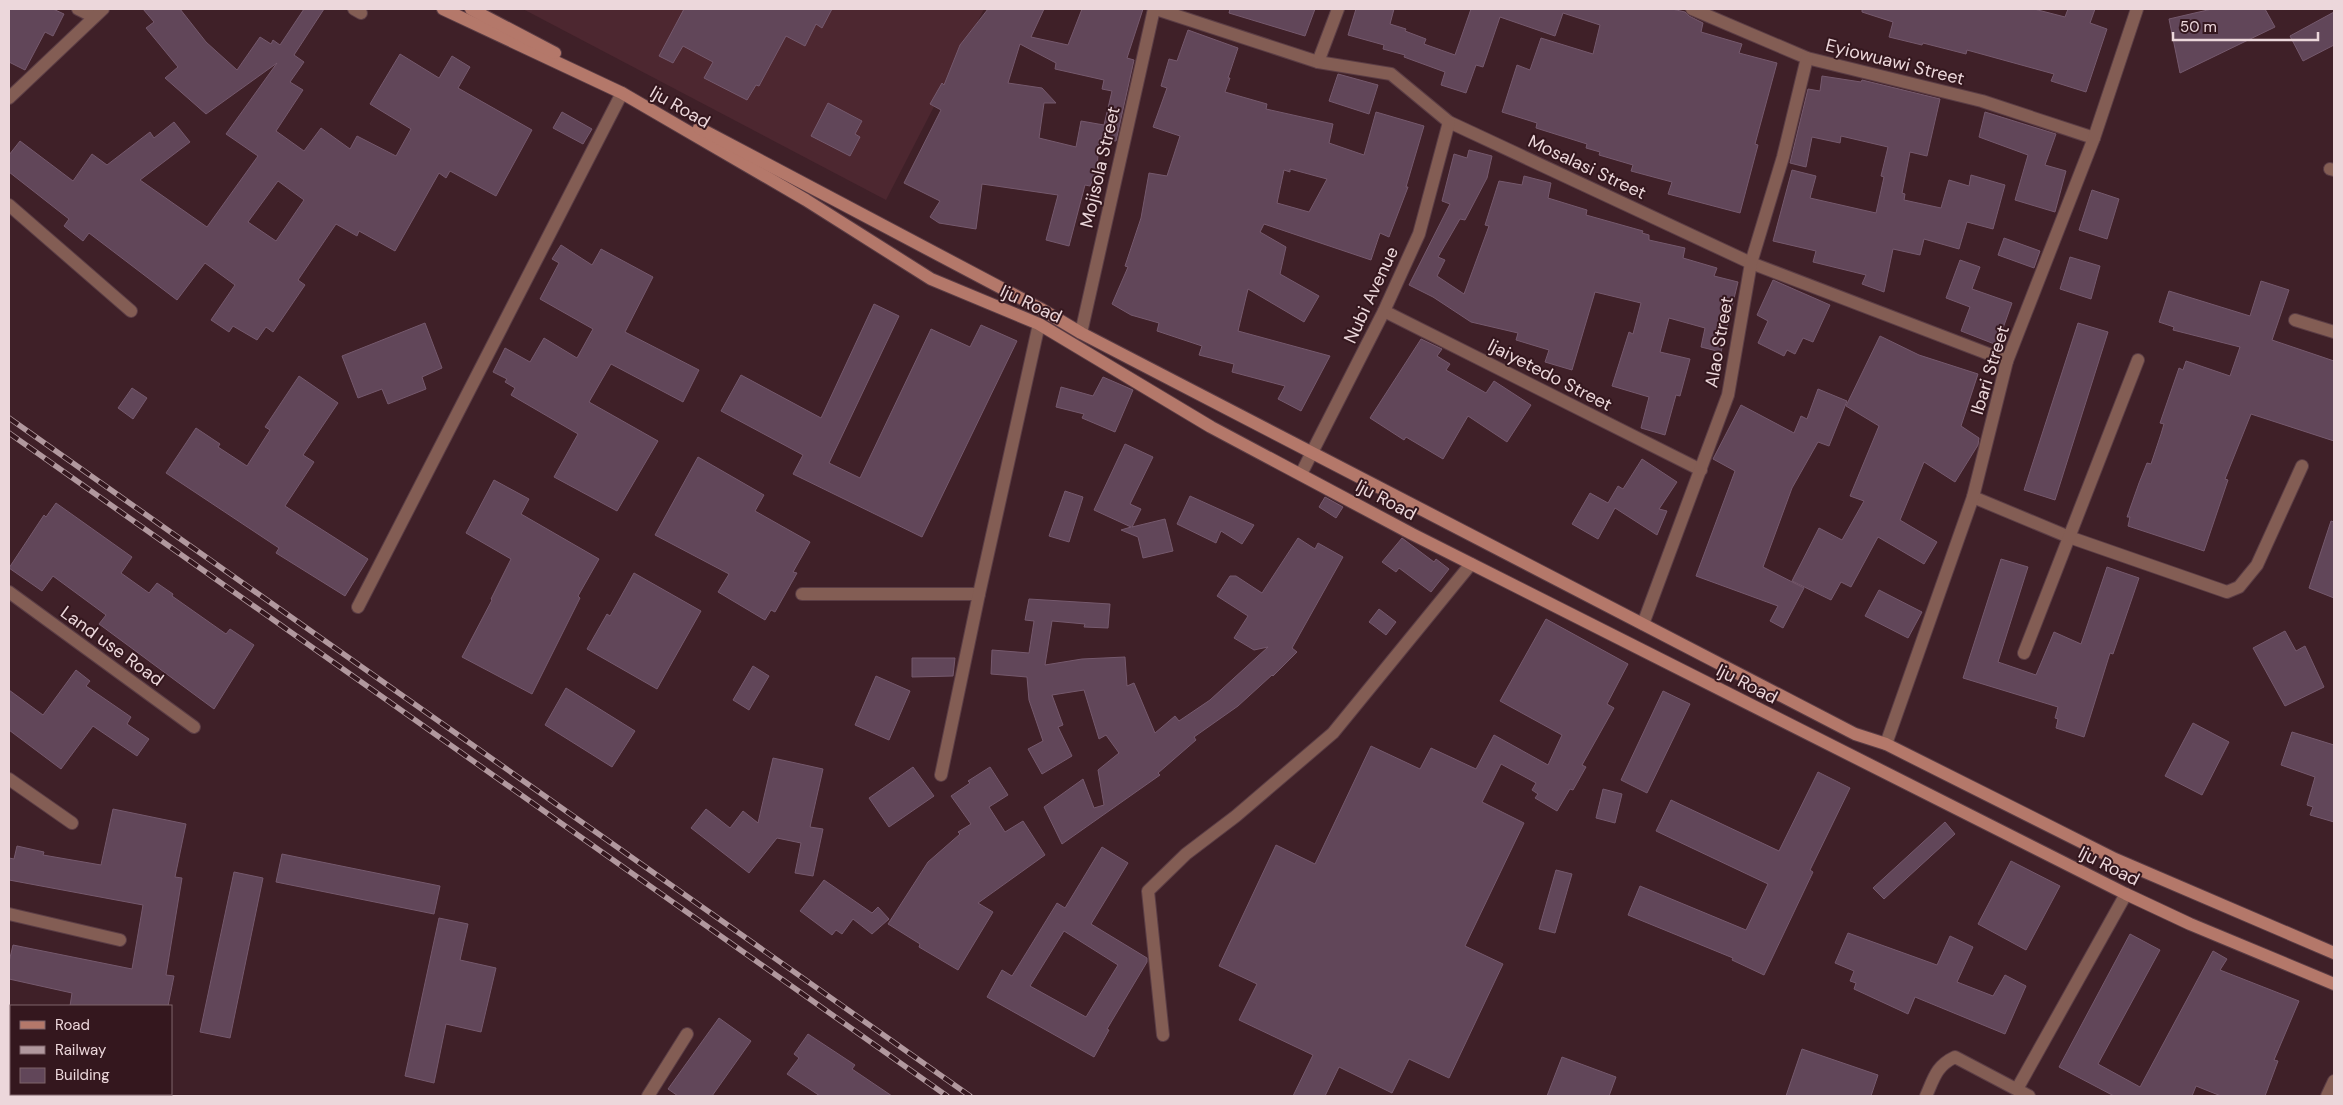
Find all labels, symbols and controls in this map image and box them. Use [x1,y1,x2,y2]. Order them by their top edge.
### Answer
scale bar [2173,10,2318,42]
text: 50 m [2180,17,2217,37]
street label: Eyiowuawi Street [1823,33,1967,91]
street label: Iju Road [646,80,714,134]
street label: Mojisola Street [1074,104,1126,230]
street label: Mosalasi Street [1524,129,1650,205]
street label: Nubi Avenue [1338,243,1404,347]
street label: Iju Road [996,279,1066,329]
street label: Alao Street [1699,294,1739,390]
street label: Ibari Street [1965,322,2015,418]
street label: Ijaiyetedo Street [1484,333,1616,417]
street label: Iju Road [1351,474,1421,526]
street label: Land use Road [56,600,168,692]
street label: Iju Road [1712,658,1782,710]
street label: Iju Road [2074,840,2144,892]
legend [10,1005,172,1095]
text: Road [55,1015,90,1035]
text: Railway [55,1040,107,1060]
text: Building [55,1065,110,1085]

